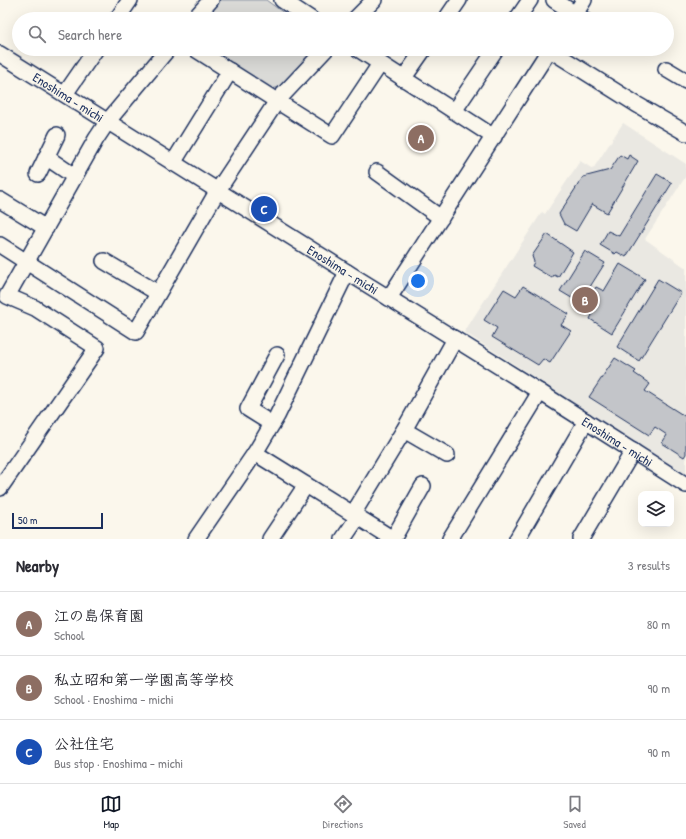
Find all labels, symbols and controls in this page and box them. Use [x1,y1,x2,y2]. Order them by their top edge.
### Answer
search box [12,12,674,56]
icon: search [26,23,48,45]
text: Search here [58,24,122,45]
street label: Enoshima - michi [30,68,108,126]
pin: A [408,123,434,153]
pin: C [251,194,277,224]
street label: Enoshima - michi [304,240,382,298]
your location [408,271,428,291]
pin: B [572,285,598,315]
street label: Enoshima - michi [579,412,656,471]
map controls [638,491,674,527]
button: layers [638,491,674,527]
scale bar [12,511,103,530]
text: 50 m [18,513,38,527]
text: Nearby [16,554,59,577]
text: 3 results [628,556,670,574]
text: 江の島保育園 [54,605,144,626]
text: A [26,615,32,633]
text: 80 m [647,615,670,633]
text: School [54,626,84,644]
text: 私立昭和第一学園高等学校 [54,669,234,690]
text: B [26,679,32,697]
text: 90 m [648,679,670,697]
text: School · Enoshima - michi [54,690,174,708]
text: 公社住宅 [54,733,114,754]
text: C [25,743,33,761]
text: 90 m [648,743,670,761]
text: Bus stop · Enoshima - michi [54,754,183,772]
tab: Map [100,793,122,831]
tab: Directions [323,793,363,831]
tab: Saved [563,793,586,831]

